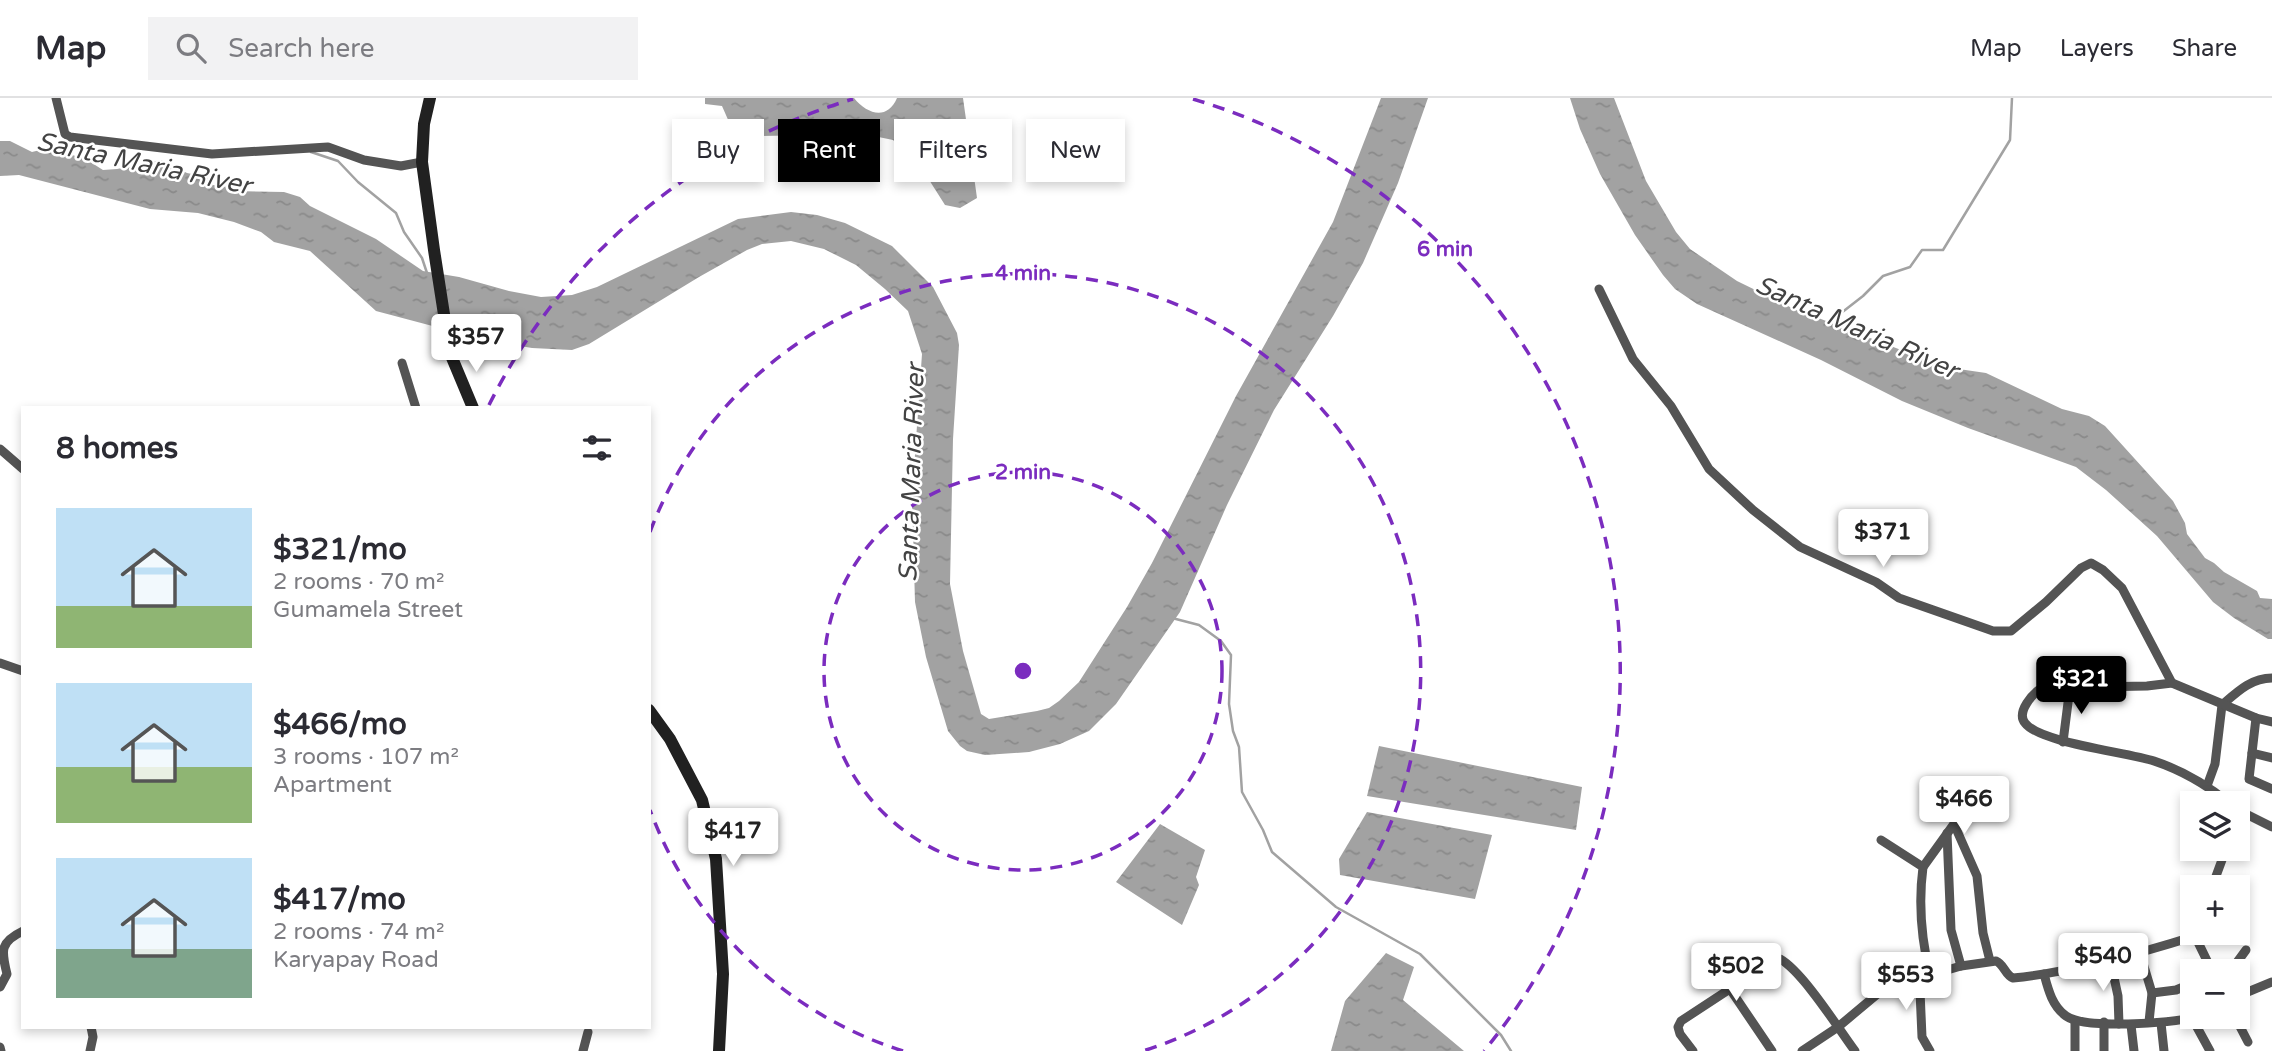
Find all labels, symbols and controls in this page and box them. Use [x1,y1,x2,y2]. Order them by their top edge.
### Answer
search box [148,17,638,80]
text: Map [35,29,106,68]
icon: search [172,29,210,67]
text: Search here [228,33,374,64]
text: Map [1970,34,2022,63]
text: Layers [2060,34,2134,63]
text: Share [2172,34,2237,63]
chip: Buy [672,119,764,182]
chip: Rent [778,119,880,182]
chip: Filters [894,119,1012,182]
chip: New [1026,119,1125,182]
water label: Santa Maria River [34,126,257,202]
text: 6 min [1417,237,1473,262]
text: 4 min [995,261,1051,286]
water label: Santa Maria River [1751,269,1966,387]
pin: $357 [435,314,517,374]
text: $357 [447,323,505,351]
water label: Santa Maria River [892,360,931,583]
icon: filters [578,429,616,467]
text: 8 homes [56,430,178,467]
text: 2 min [995,460,1051,485]
pin: $371 [1842,510,1924,569]
text: $371 [1854,518,1912,546]
text: $321/mo [273,531,407,568]
icon: home [112,536,196,620]
text: 2 rooms · 70 m² [273,568,444,596]
text: Gumamela Street [273,596,463,624]
pin: $321 [2040,656,2122,716]
centre of rings [1011,659,1035,683]
text: $321 [2052,665,2110,693]
text: $466/mo [273,706,407,743]
icon: home [112,711,196,795]
text: 3 rooms · 107 m² [273,743,459,771]
text: Apartment [273,771,392,799]
pin: $466 [1923,776,2005,836]
text: $466 [1935,785,1993,813]
map controls [2180,791,2250,1029]
button: layers [2180,791,2250,861]
pin: $417 [692,808,774,868]
text: $417 [704,817,762,845]
button: + [2180,875,2250,945]
text: $417/mo [273,881,406,918]
icon: home [112,886,196,970]
text: 2 rooms · 74 m² [273,918,444,946]
pin: $540 [2062,934,2144,993]
text: $540 [2074,942,2132,970]
pin: $502 [1695,944,1777,1003]
text: Karyapay Road [273,946,439,974]
text: $502 [1707,952,1765,980]
pin: $553 [1865,953,1947,1012]
button: − [2180,959,2250,1029]
text: $553 [1877,961,1935,989]

